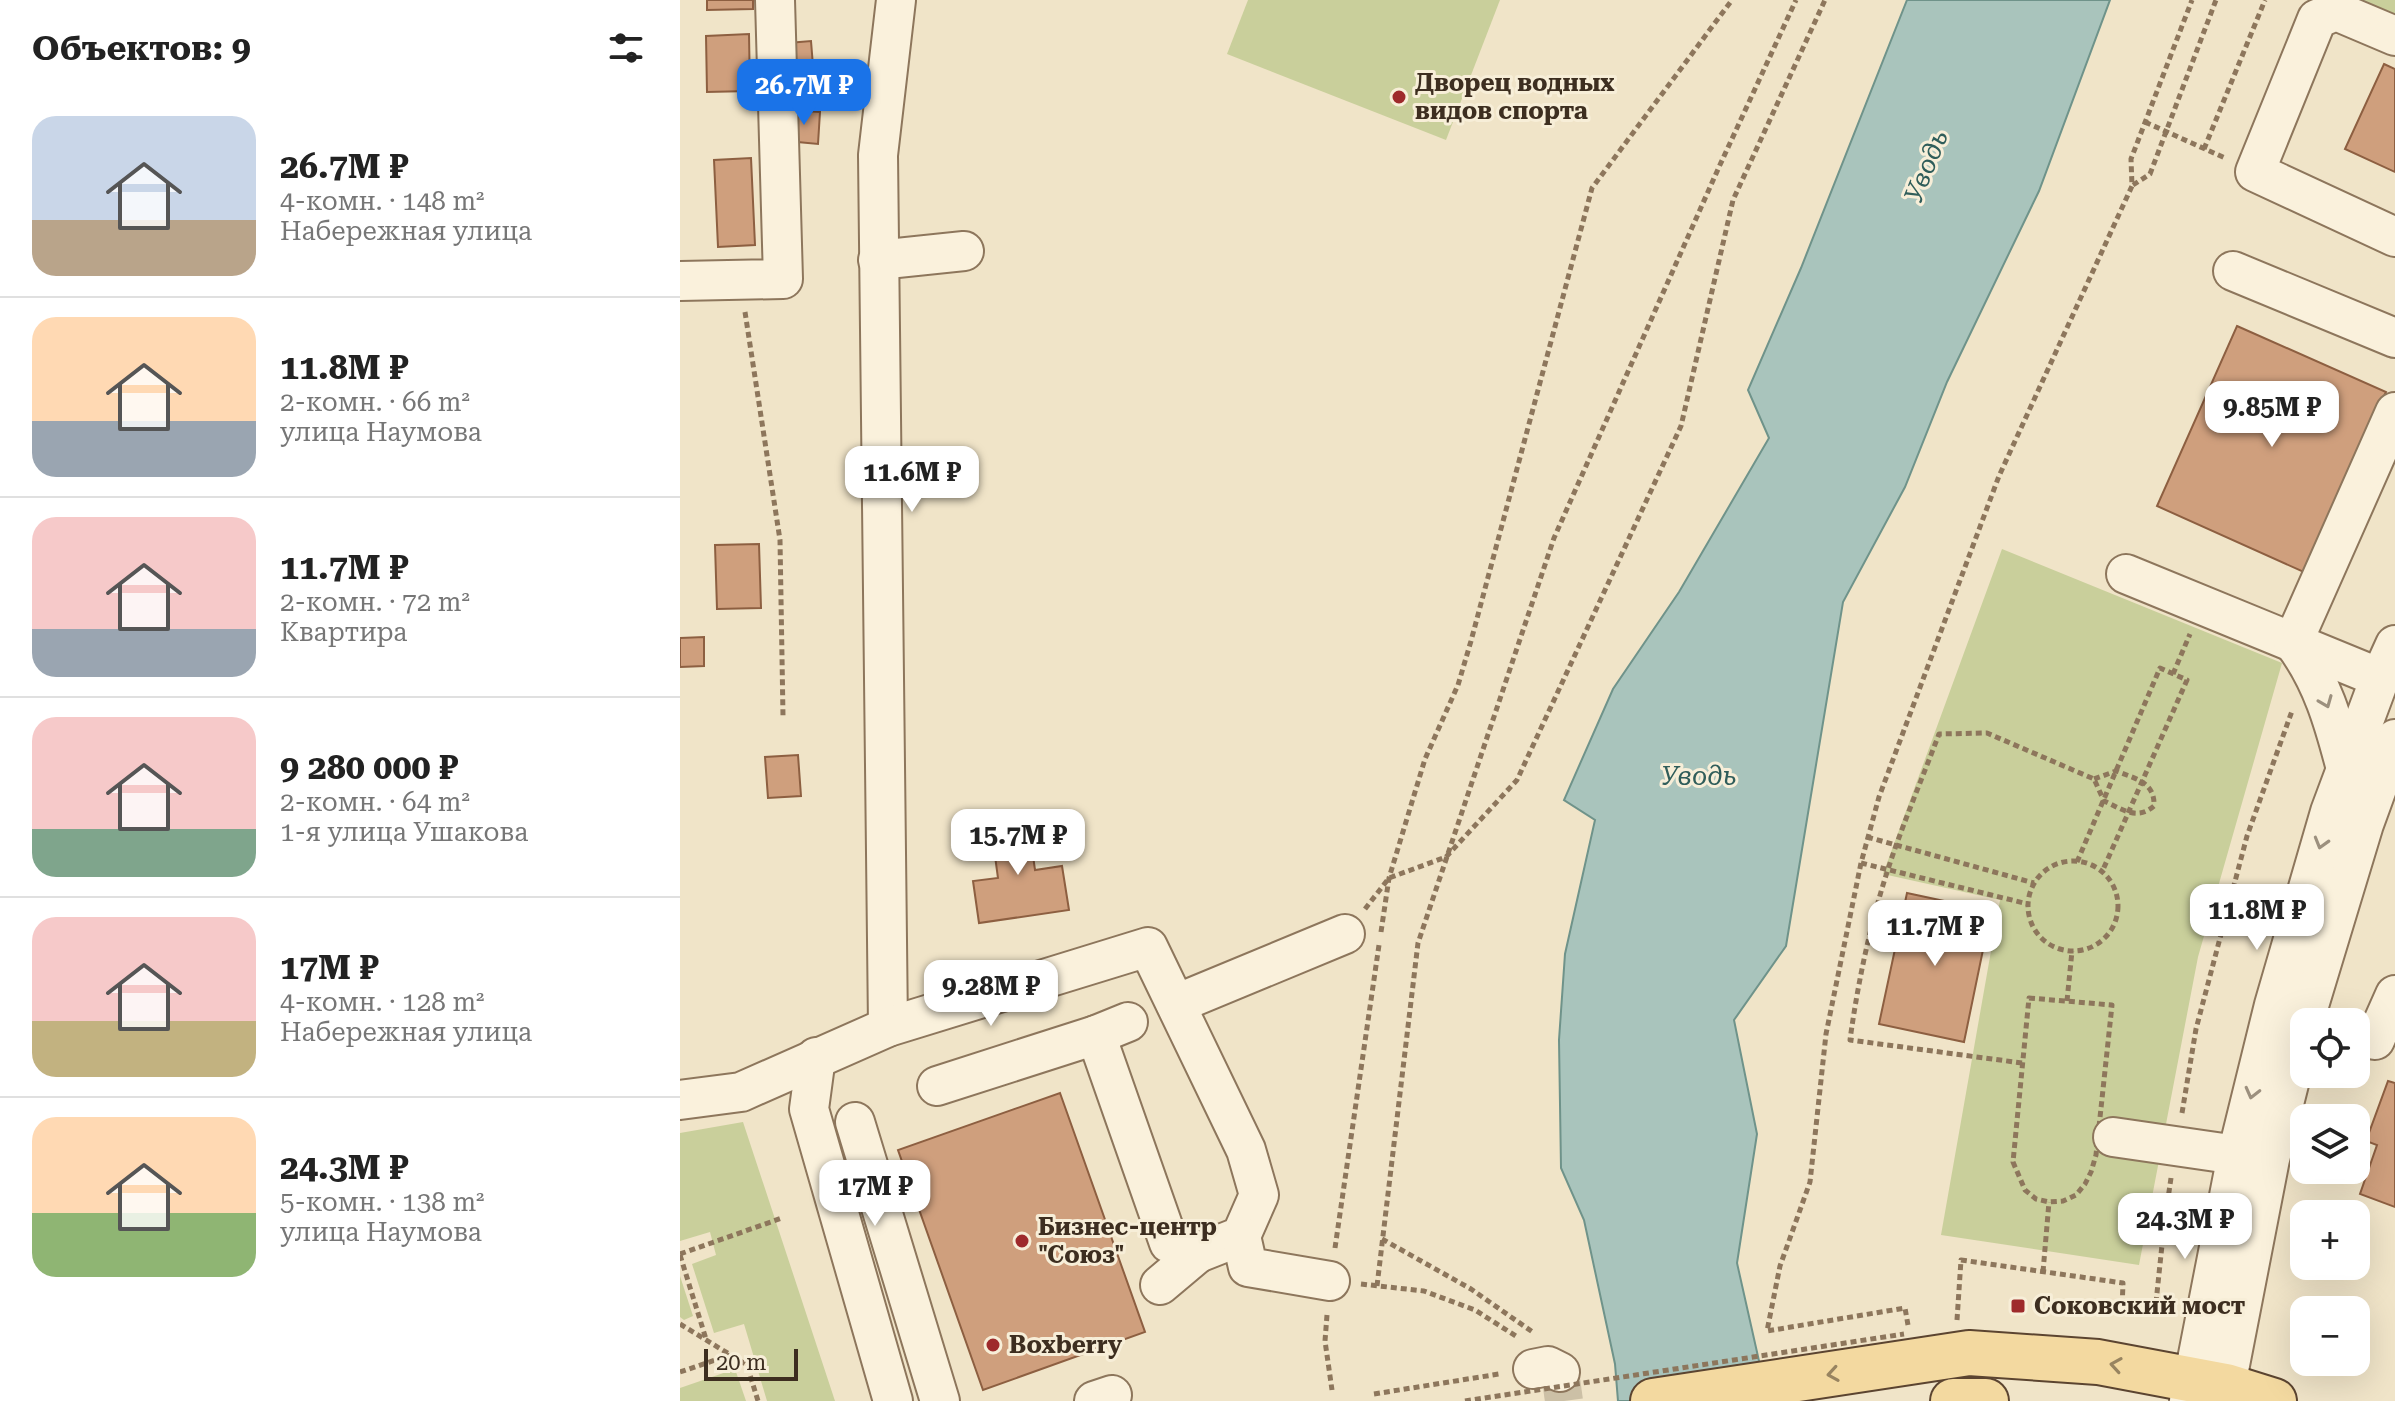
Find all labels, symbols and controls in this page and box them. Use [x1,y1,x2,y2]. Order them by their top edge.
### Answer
icon: filters [604,26,648,70]
text: Объектов: 9 [32,28,251,68]
pin: 26.7M ₽ [730,59,878,127]
place label: Дворец водных видов спорта [1415,69,1615,125]
text: 26.7M ₽ [755,70,853,100]
marker: Дворец водных видов спорта [1390,88,1408,106]
water label: Уводь [1898,125,1954,207]
text: 26.7M ₽ [280,146,408,186]
icon: home [96,148,192,244]
text: 4-комн. · 148 m² [280,186,485,216]
text: Набережная улица [280,216,532,246]
text: 11.8M ₽ [280,347,408,387]
icon: home [96,349,192,445]
pin: 9.85M ₽ [2198,381,2346,449]
text: 2-комн. · 66 m² [280,387,470,417]
text: 9.85M ₽ [2223,392,2321,422]
text: улица Наумова [280,417,482,447]
pin: 11.6M ₽ [838,446,986,514]
text: 11.6M ₽ [863,457,961,487]
text: 11.7M ₽ [280,547,408,587]
icon: home [96,549,192,645]
text: 2-комн. · 72 m² [280,587,470,617]
text: Квартира [280,617,407,647]
one-way arrow [2316,694,2333,708]
text: 9 280 000 ₽ [280,747,458,787]
icon: home [96,749,192,845]
water label: Уводь [1661,761,1737,791]
text: 2-комн. · 64 m² [280,787,470,817]
pin: 15.7M ₽ [944,809,1092,877]
text: 1-я улица Ушакова [280,817,528,847]
text: 15.7M ₽ [969,820,1067,850]
one-way arrow [2314,835,2330,849]
pin: 11.8M ₽ [2183,884,2331,952]
text: 11.8M ₽ [2208,895,2306,925]
pin: 11.7M ₽ [1861,900,2009,968]
text: 11.7M ₽ [1886,911,1984,941]
text: 17M ₽ [280,947,379,987]
icon: home [96,949,192,1045]
pin: 9.28M ₽ [917,960,1065,1028]
text: 9.28M ₽ [942,971,1040,1001]
text: 4-комн. · 128 m² [280,987,485,1017]
map controls [2290,1008,2370,1376]
button: locate [2290,1008,2370,1088]
text: Набережная улица [280,1017,532,1047]
one-way arrow [2244,1086,2261,1100]
button: layers [2290,1104,2370,1184]
text: 24.3M ₽ [280,1147,408,1187]
icon: home [96,1149,192,1245]
pin: 17M ₽ [819,1160,931,1228]
text: 17M ₽ [837,1171,913,1201]
text: 5-комн. · 138 m² [280,1187,485,1217]
pin: 24.3M ₽ [2111,1193,2259,1261]
button: + [2290,1200,2370,1280]
text: 24.3M ₽ [2136,1204,2234,1234]
place label: Бизнес-центр "Союз" [1038,1213,1217,1269]
text: улица Наумова [280,1217,482,1247]
marker: Бизнес-центр "Союз" [1013,1232,1031,1250]
place label: Соковский мост [2034,1292,2245,1320]
button: − [2290,1296,2370,1376]
marker: Соковский мост [2009,1297,2027,1315]
place label: Boxberry [1009,1331,1123,1359]
marker: Boxberry [984,1336,1002,1354]
scale bar [704,1345,798,1381]
text: 20 m [716,1350,766,1375]
one-way arrow [2109,1357,2123,1374]
one-way arrow [1826,1364,1840,1381]

